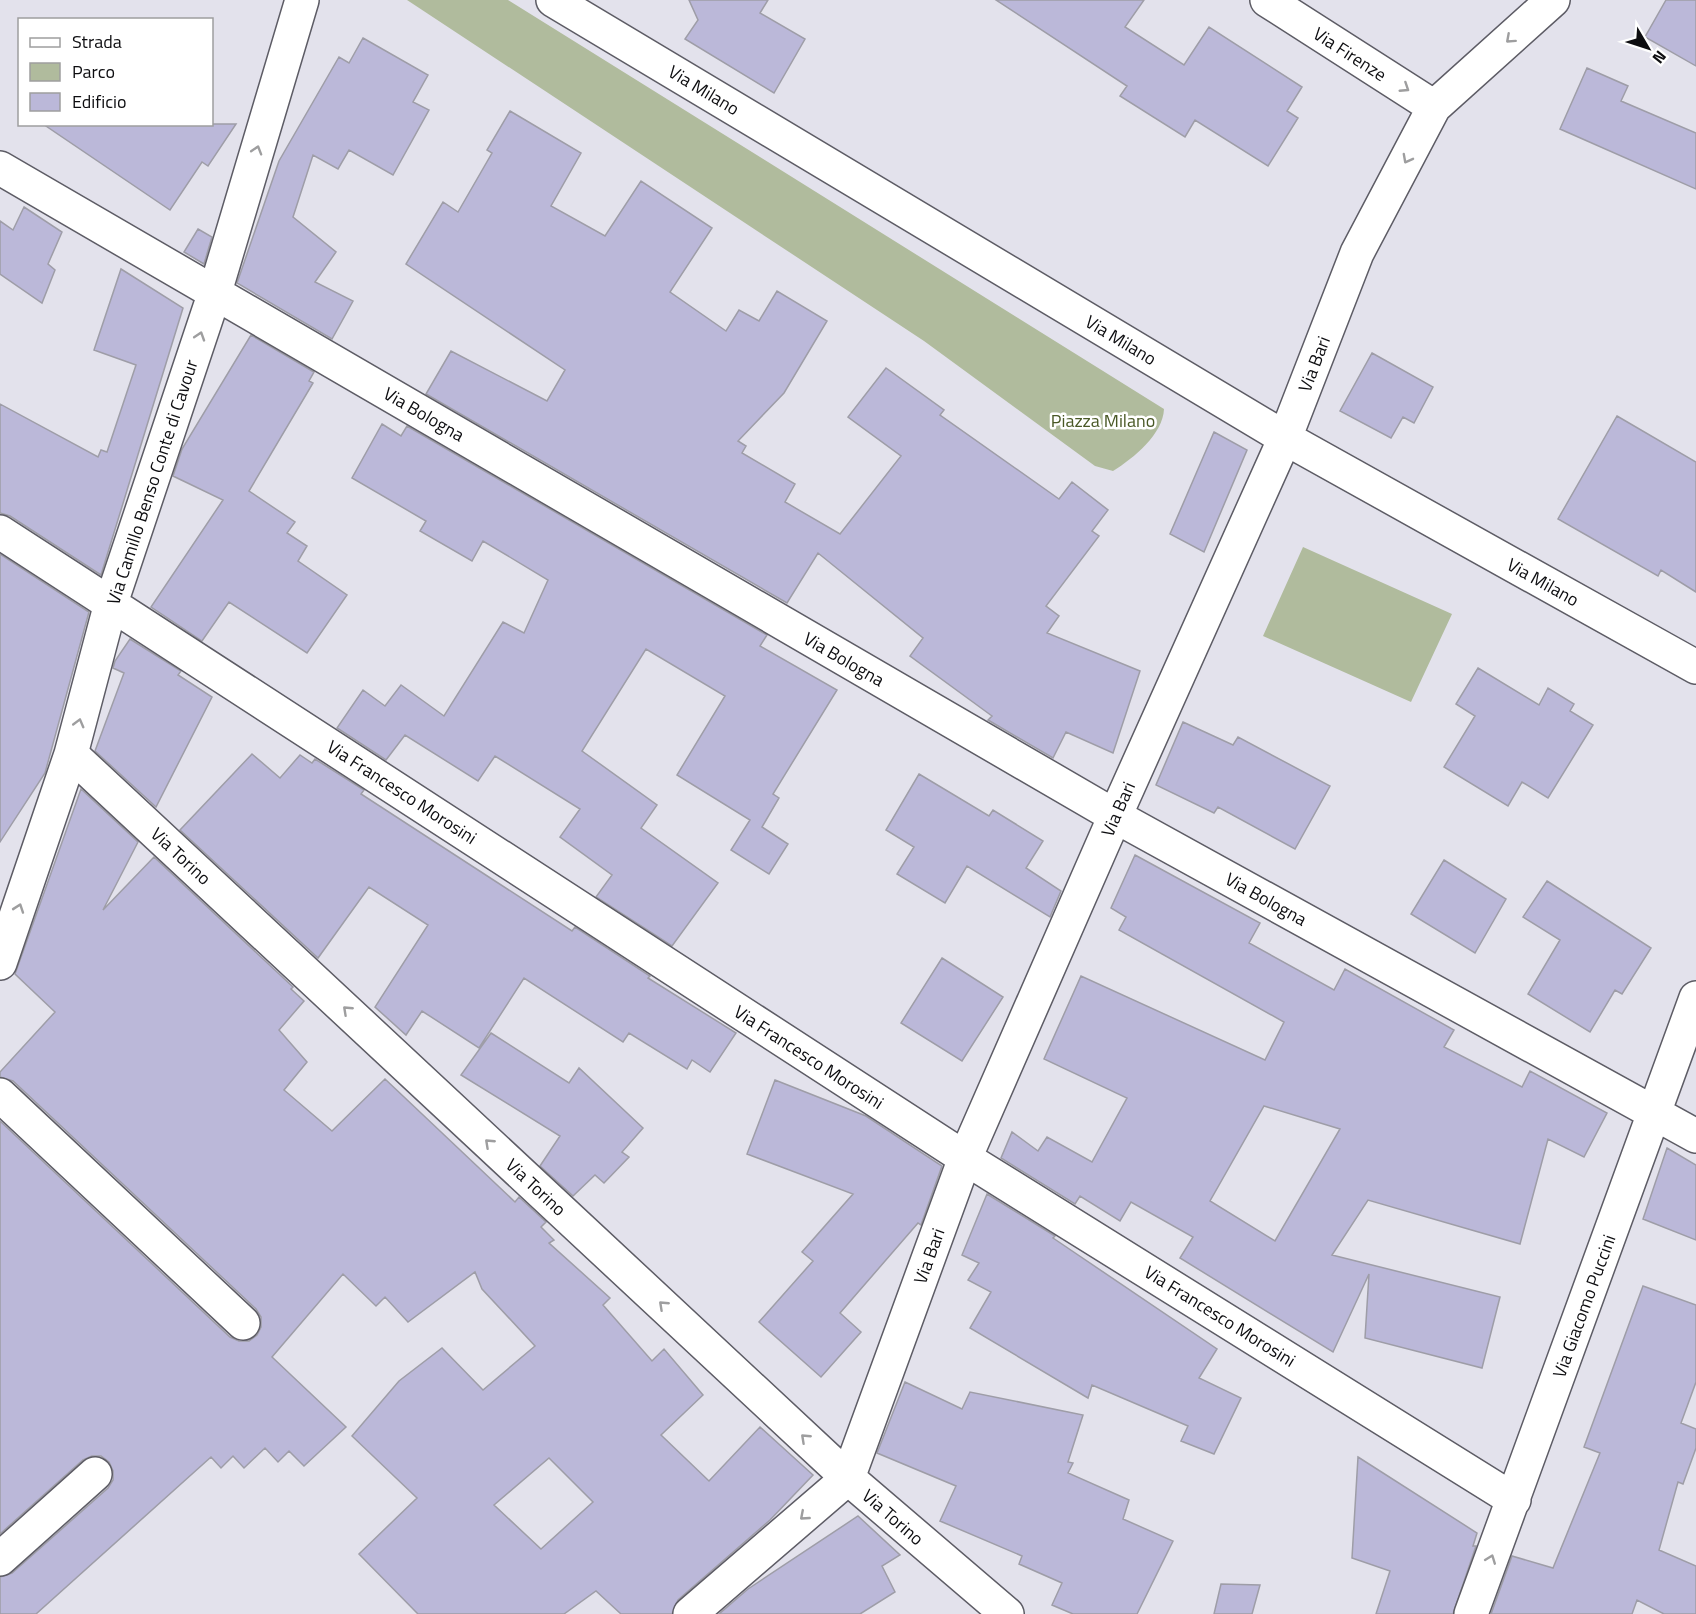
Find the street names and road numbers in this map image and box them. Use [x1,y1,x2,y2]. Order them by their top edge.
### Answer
street label: Via Firenze [1308,20,1392,88]
street label: Via Milano [663,58,745,122]
street label: Via Milano [1080,308,1162,372]
street label: Via Bari [1291,332,1337,396]
street label: Via Camillo Benso Conte di Cavour [100,356,204,608]
street label: Via Bologna [378,380,470,448]
street label: Via Milano [1502,551,1584,613]
street label: Via Bologna [798,625,890,693]
street label: Via Francesco Morosini [322,733,482,851]
street label: Via Bari [1094,777,1142,841]
street label: Via Torino [145,821,217,891]
street label: Via Bologna [1220,865,1312,933]
street label: Via Francesco Morosini [729,998,889,1116]
street label: Via Torino [500,1152,572,1222]
street label: Via Bari [906,1224,952,1288]
street label: Via Giacomo Puccini [1546,1231,1622,1381]
street label: Via Francesco Morosini [1139,1258,1301,1374]
street label: Via Torino [856,1483,930,1551]

